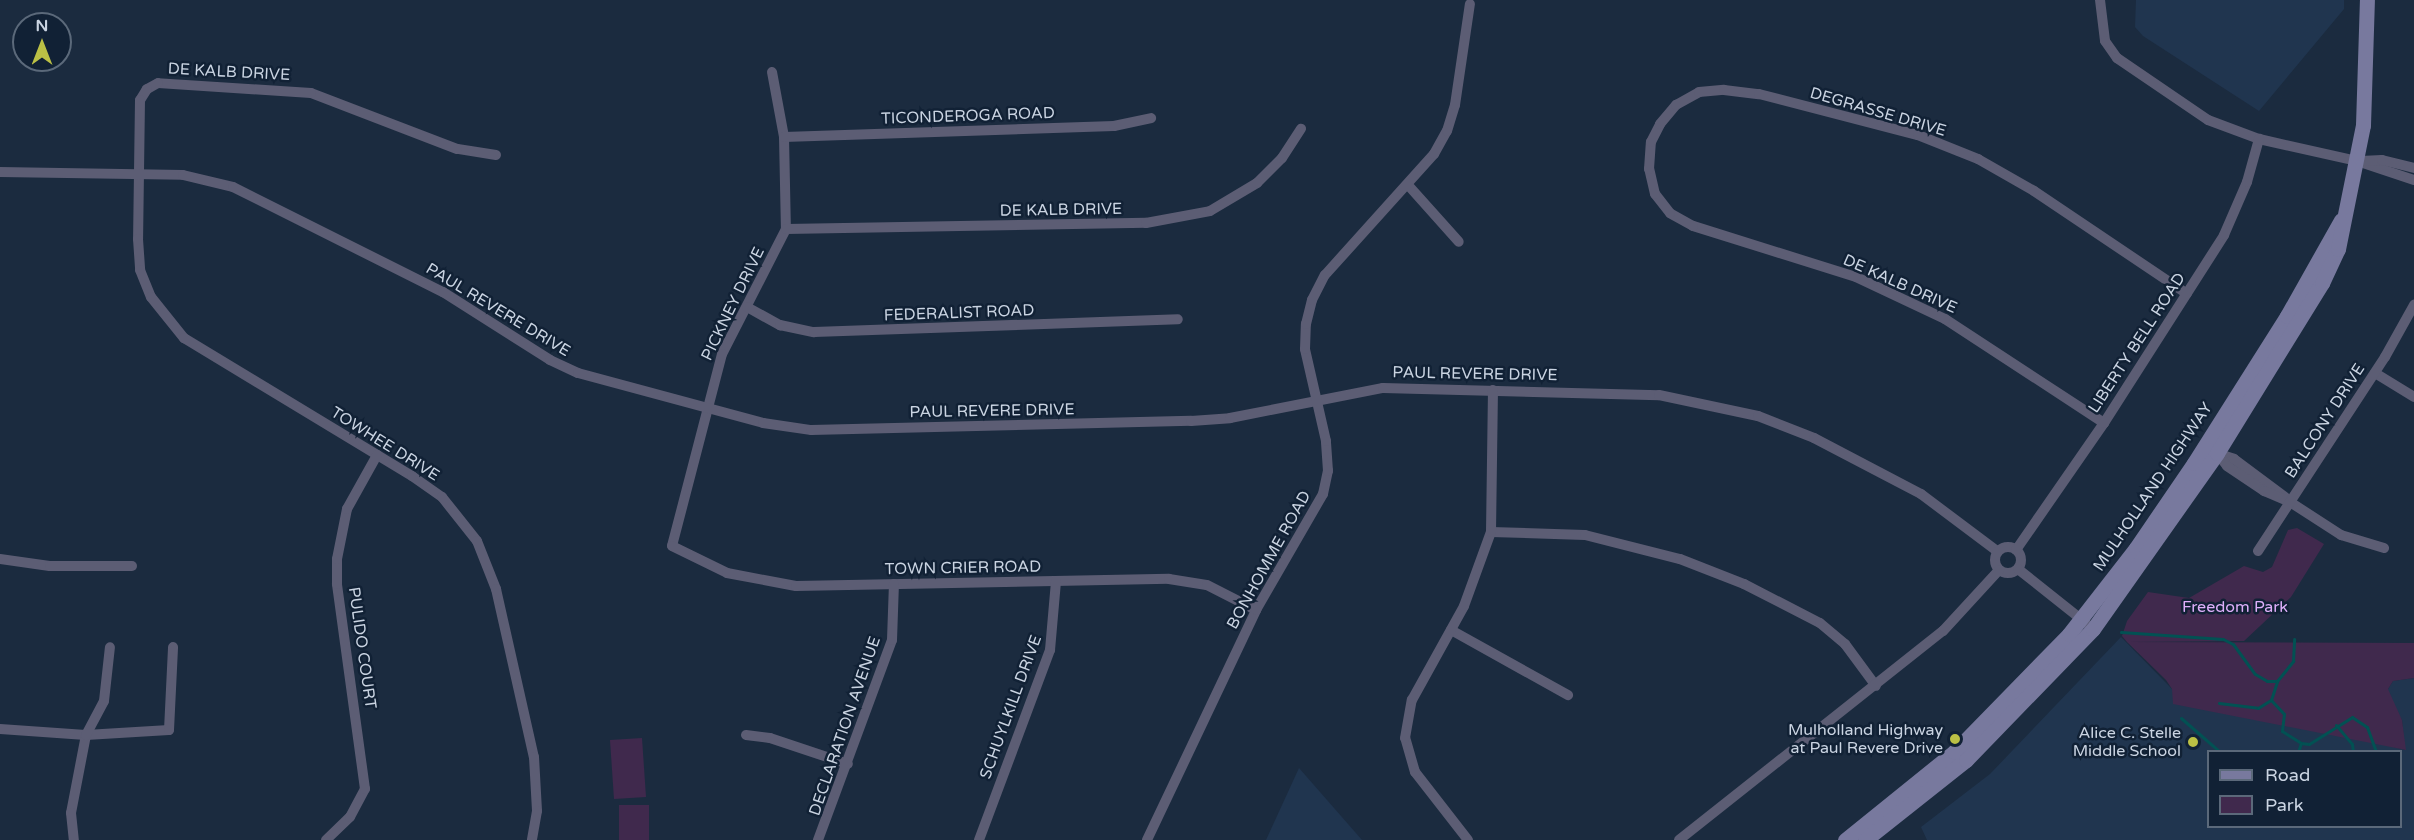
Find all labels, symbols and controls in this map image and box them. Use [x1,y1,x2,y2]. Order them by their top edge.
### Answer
north arrow [12,12,72,72]
text: N [36,16,48,36]
street label: DE KALB DRIVE [167,59,291,85]
street label: DEGRASSE DRIVE [1808,83,1948,141]
street label: TICONDEROGA ROAD [881,103,1055,129]
street label: DE KALB DRIVE [1000,199,1122,221]
street label: PICKNEY DRIVE [697,244,769,364]
street label: DE KALB DRIVE [1840,250,1960,318]
street label: PAUL REVERE DRIVE [422,259,574,361]
street label: LIBERTY BELL ROAD [2084,269,2190,417]
street label: FEDERALIST ROAD [883,301,1035,325]
street label: BALCONY DRIVE [2281,360,2369,482]
street label: PAUL REVERE DRIVE [1392,363,1558,385]
street label: MULHOLLAND HIGHWAY [2089,399,2217,575]
street label: PAUL REVERE DRIVE [909,400,1075,422]
street label: TOWHEE DRIVE [327,403,443,485]
street label: BONHOMME ROAD [1223,487,1315,633]
street label: TOWN CRIER ROAD [885,557,1041,579]
street label: PULIDO COURT [344,586,380,710]
park label: Freedom Park [2182,597,2288,617]
street label: SCHUYLKILL DRIVE [976,632,1046,782]
street label: DECLARATION AVENUE [805,634,885,818]
place label: Mulholland Highway at Paul Revere Drive [1788,720,1943,758]
place label: Alice C. Stelle Middle School [2073,723,2181,761]
marker: Mulholland Highway at Paul Revere Drive [1948,732,1962,746]
marker: Alice C. Stelle Middle School [2186,735,2200,749]
legend [2207,750,2402,828]
text: Road [2265,764,2310,786]
text: Park [2265,794,2303,816]

